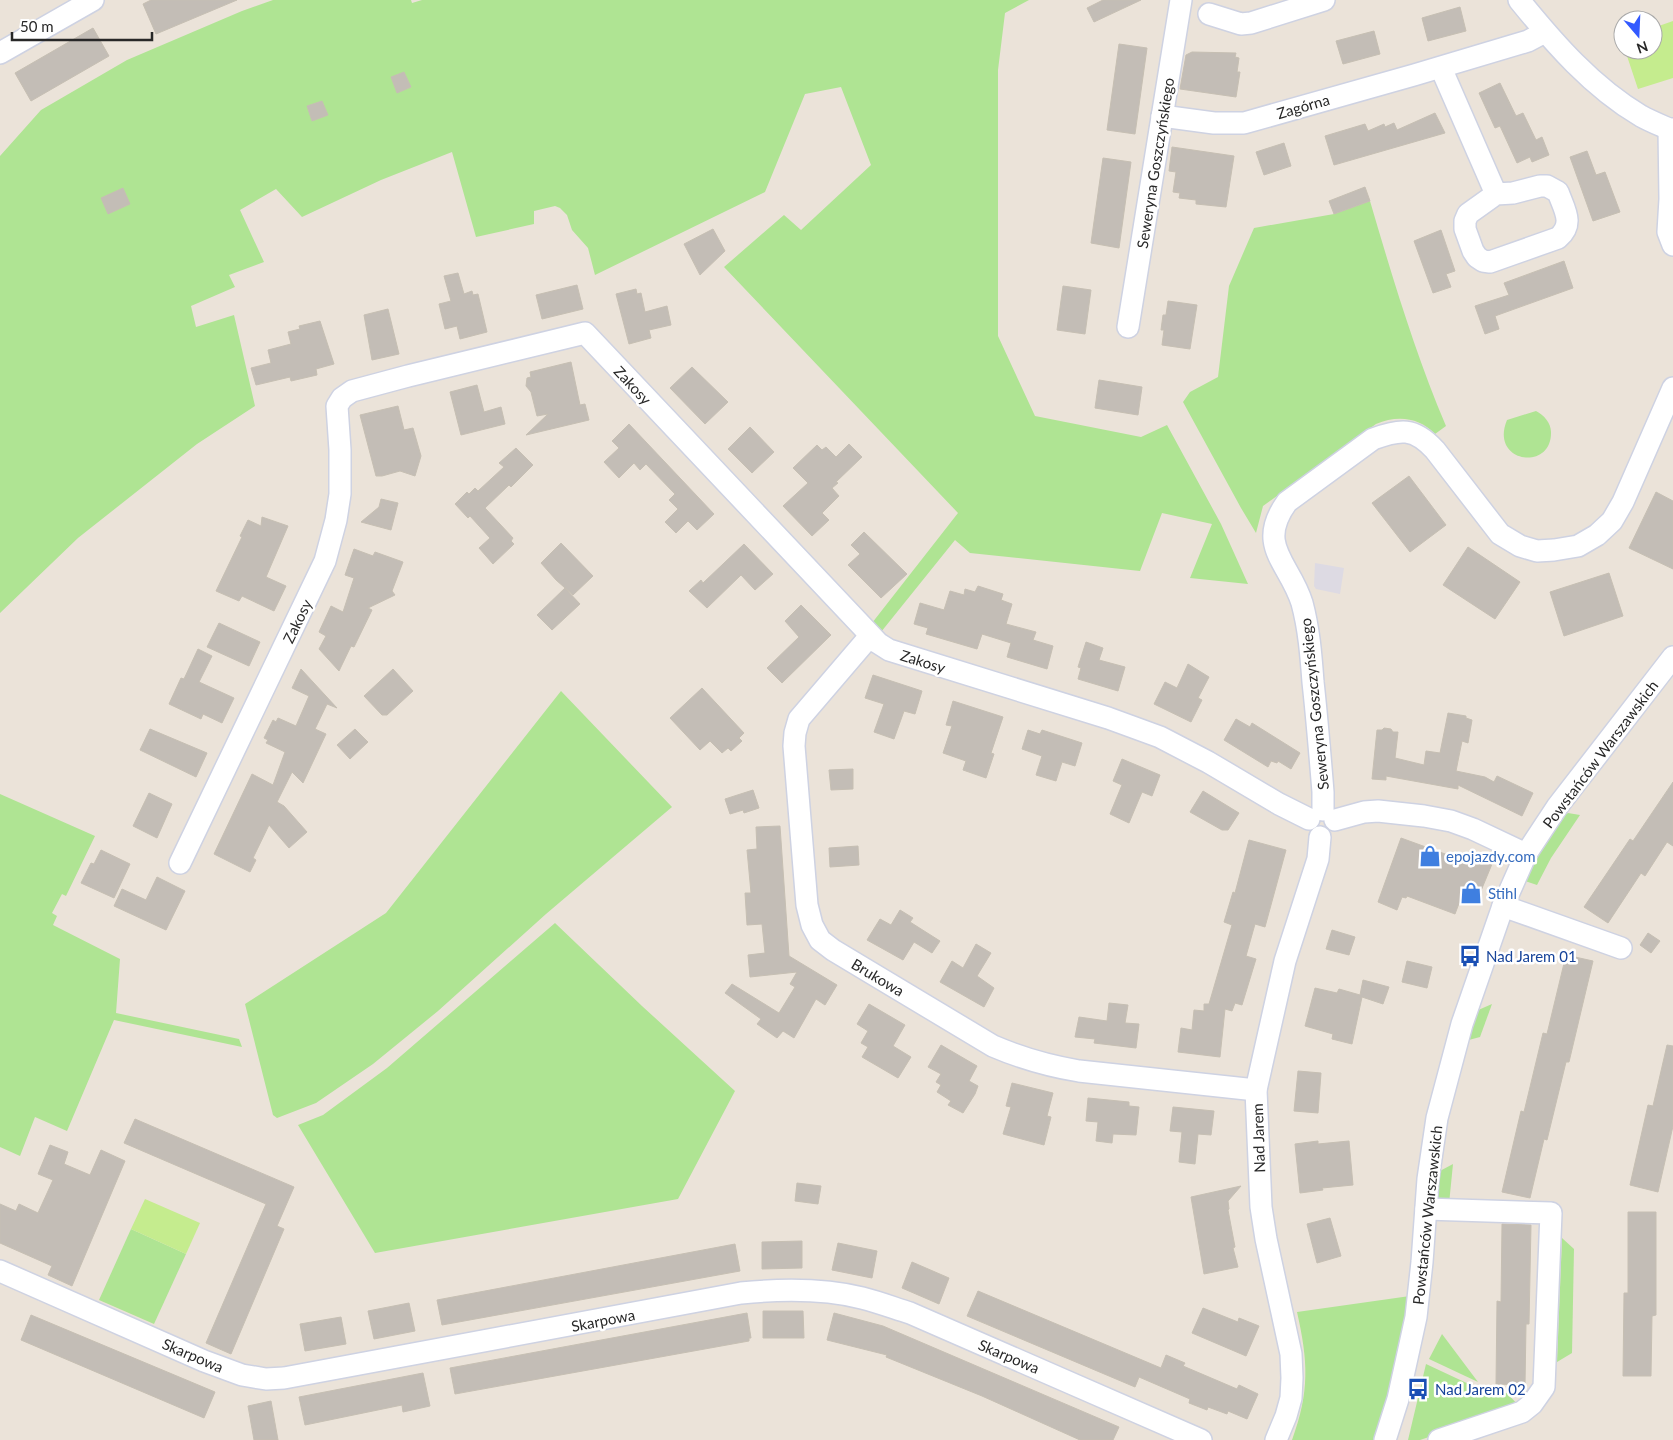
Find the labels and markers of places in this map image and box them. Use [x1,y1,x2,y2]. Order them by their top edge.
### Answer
shop icon: epojazdy.com [1417,843,1443,869]
place label: epojazdy.com [1446,847,1536,865]
shop icon: Stihl [1458,880,1484,906]
place label: Stihl [1488,884,1517,902]
bus stop icon: Nad Jarem 01 [1457,943,1483,969]
place label: Nad Jarem 01 [1486,947,1577,965]
bus stop icon: Nad Jarem 02 [1405,1376,1431,1402]
place label: Nad Jarem 02 [1435,1380,1526,1398]

